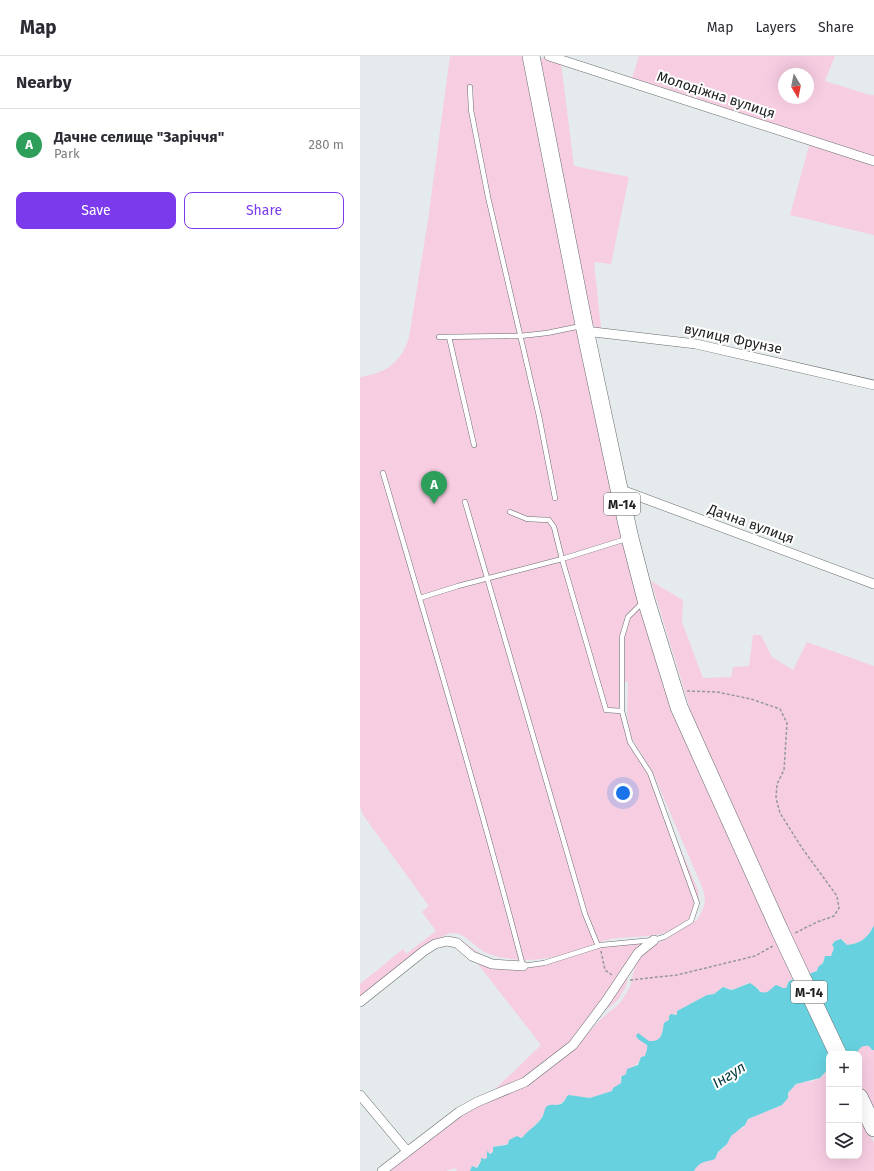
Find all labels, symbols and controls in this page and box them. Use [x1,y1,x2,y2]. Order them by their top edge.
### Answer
text: Map [20,16,57,39]
text: Map [707,19,733,36]
text: Layers [755,19,796,36]
text: Share [818,19,854,36]
street label: Молодіжна вулиця [655,68,777,122]
north arrow [778,68,814,104]
text: Nearby [16,72,71,93]
text: Дачне селище "Заріччя" [54,128,224,146]
text: A [25,137,33,152]
text: 280 m [309,137,344,152]
text: Park [54,146,80,161]
button: Save [16,192,176,229]
button: Share [184,192,344,229]
street label: вулиця Фрунзе [682,320,784,358]
pin: A [421,471,447,504]
road number: М-14 [604,493,640,515]
street label: Дачна вулиця [705,500,796,547]
your location [613,783,633,803]
road number: М-14 [791,981,827,1003]
map controls [826,1051,862,1159]
button: + [826,1051,862,1087]
water label: Інгул [709,1058,749,1092]
button: − [826,1087,862,1123]
button: layers [826,1123,862,1159]

